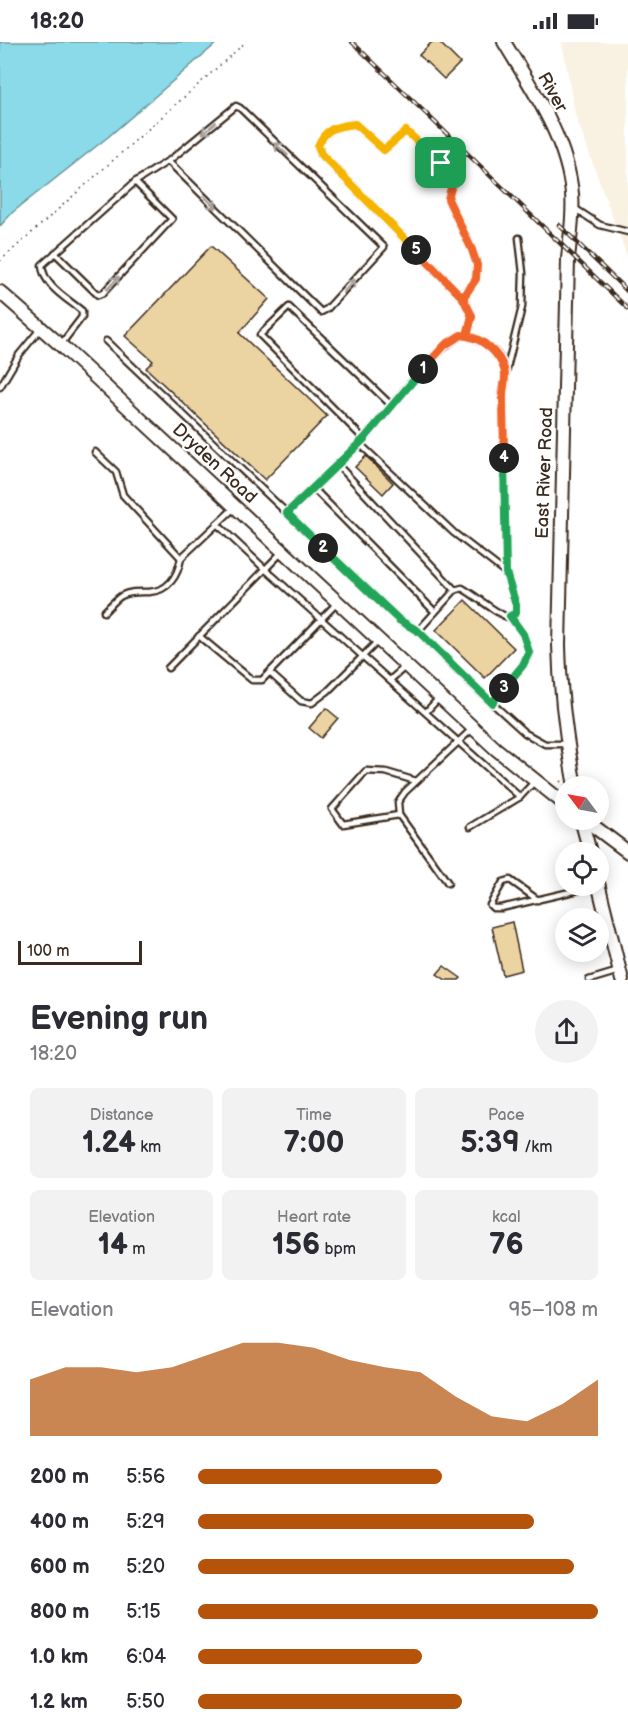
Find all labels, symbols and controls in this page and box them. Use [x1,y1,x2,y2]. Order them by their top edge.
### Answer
text: 18:20 [30,8,84,35]
street label: River [533,69,572,116]
one-way arrow [201,121,217,134]
pin [415,137,466,188]
one-way arrow [274,142,289,157]
icon: arrive [424,146,457,179]
one-way arrow [202,195,217,209]
pin: 5 [401,235,431,265]
text: 5 [411,240,421,259]
one-way arrow [106,275,120,290]
one-way arrow [342,279,356,294]
pin: 1 [408,354,438,384]
text: 1 [420,359,426,378]
street label: East River Road [532,407,557,539]
street label: Dryden Road [168,419,261,508]
pin: 4 [489,443,519,473]
text: 4 [499,448,509,467]
pin: 2 [308,533,338,563]
text: 2 [318,538,328,557]
pin: 3 [489,673,519,703]
text: 3 [499,678,509,697]
north arrow [555,776,609,830]
map controls [555,776,609,962]
button: locate [555,842,609,896]
button: layers [555,908,609,962]
scale bar [18,938,142,965]
text: 100 m [27,942,70,961]
text: Evening run [30,999,208,1039]
button: share [535,1000,598,1063]
text: 18:20 [30,1042,77,1066]
text: Distance [90,1106,154,1125]
text: Time [296,1106,332,1125]
text: Pace [488,1106,525,1125]
text: 1.24 [82,1125,136,1161]
text: 7:00 [283,1125,345,1161]
text: 5:39 [460,1125,520,1161]
text: km [136,1138,161,1157]
text: /km [520,1138,552,1157]
text: Elevation [88,1208,155,1227]
text: Heart rate [277,1208,351,1227]
text: kcal [492,1208,521,1227]
text: 14 [98,1227,128,1263]
text: 156 [272,1227,320,1263]
text: 76 [489,1227,524,1263]
text: m [128,1240,146,1259]
text: bpm [320,1240,356,1259]
text: Elevation [30,1298,113,1322]
text: 95–108 m [509,1298,598,1322]
text: 200 m [30,1465,89,1489]
text: 5:56 [126,1465,165,1489]
text: 400 m [30,1510,89,1534]
text: 5:29 [126,1510,165,1534]
text: 600 m [30,1555,90,1579]
text: 5:20 [126,1555,165,1579]
text: 800 m [30,1600,89,1624]
text: 5:15 [126,1600,161,1624]
text: 1.0 km [30,1645,88,1669]
text: 6:04 [126,1645,166,1669]
text: 1.2 km [30,1690,88,1714]
text: 5:50 [126,1690,165,1714]

